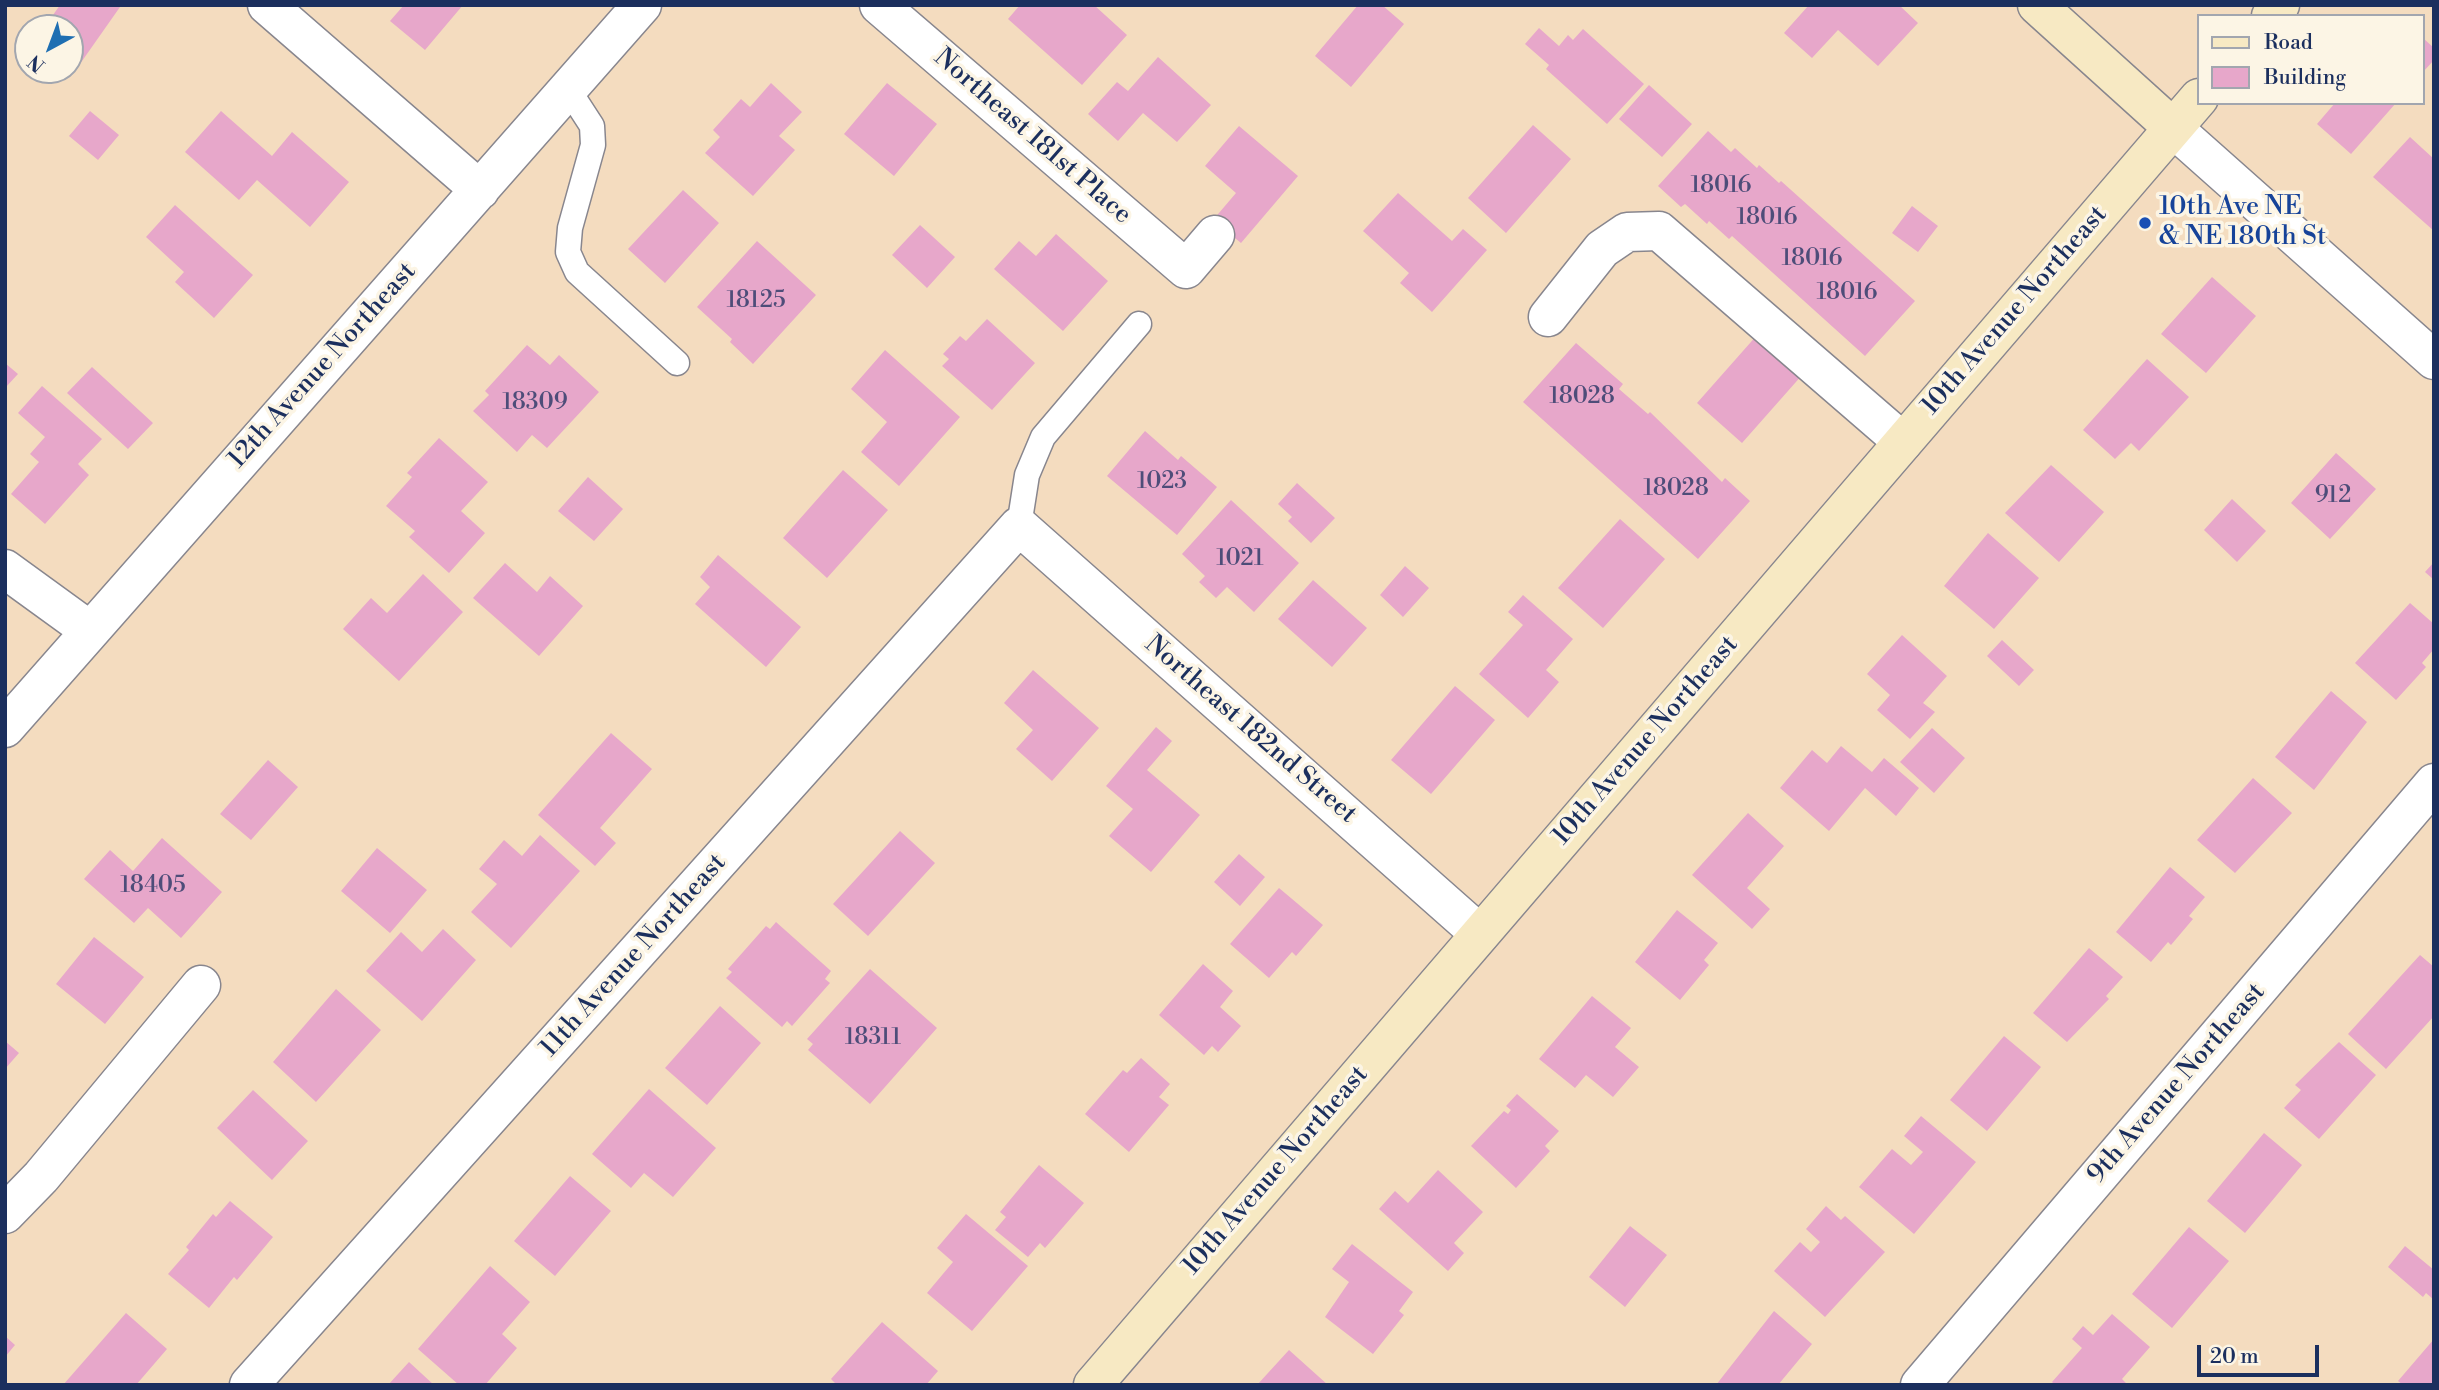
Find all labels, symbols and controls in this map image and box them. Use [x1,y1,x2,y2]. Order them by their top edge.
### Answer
north arrow [14,14,84,84]
legend [2198,14,2425,105]
text: Road [2264,30,2313,56]
street label: Northeast 181st Place [927,43,1137,231]
text: N [23,49,50,77]
text: Building [2264,65,2346,91]
house number: 18016 [1690,172,1752,200]
place label: 10th Ave NE & NE 180th St [2159,192,2326,254]
street label: 10th Avenue Northeast [1916,200,2114,422]
house number: 18016 [1736,204,1798,232]
marker: 10th Ave NE & NE 180th St [2137,215,2153,231]
house number: 18016 [1781,245,1843,273]
street label: 12th Avenue Northeast [223,257,423,475]
house number: 18016 [1816,279,1878,307]
house number: 18125 [726,287,786,315]
house number: 18028 [1549,383,1615,411]
house number: 18309 [502,389,568,417]
house number: 1023 [1137,468,1187,496]
house number: 18028 [1643,475,1709,503]
house number: 912 [2315,482,2351,510]
house number: 1021 [1216,545,1264,573]
street label: Northeast 182nd Street [1138,629,1362,831]
street label: 10th Avenue Northeast [1547,630,1745,852]
street label: 11th Avenue Northeast [535,848,733,1064]
house number: 18405 [120,872,186,900]
street label: 9th Avenue Northeast [2082,978,2272,1190]
house number: 18311 [845,1024,901,1052]
street label: 10th Avenue Northeast [1177,1060,1375,1282]
scale bar [2201,1330,2324,1374]
text: 20 m [2210,1344,2259,1370]

